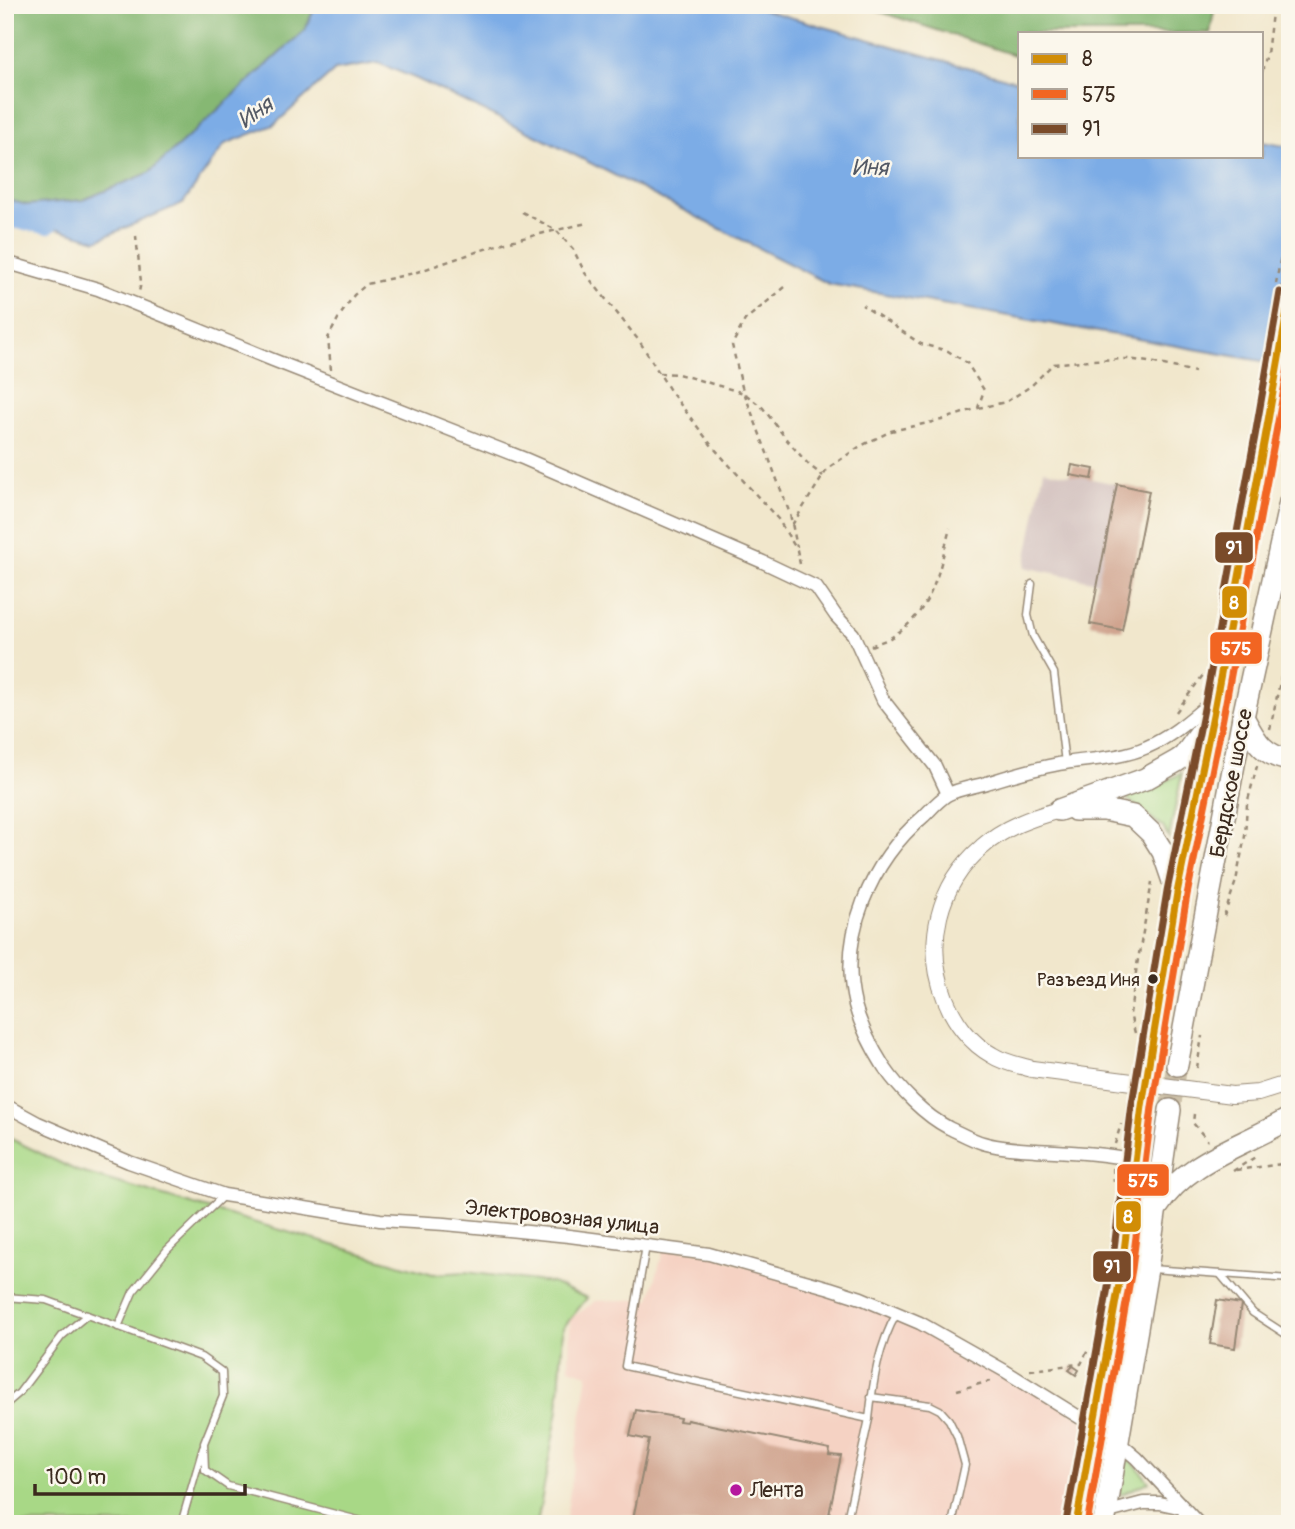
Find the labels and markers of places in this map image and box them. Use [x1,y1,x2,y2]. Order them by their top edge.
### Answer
place label: Разъезд Иня [1037,968,1140,992]
marker: Разъезд Иня [1146,972,1160,986]
place label: Лента [749,1477,804,1504]
marker: Лента [728,1482,744,1498]

